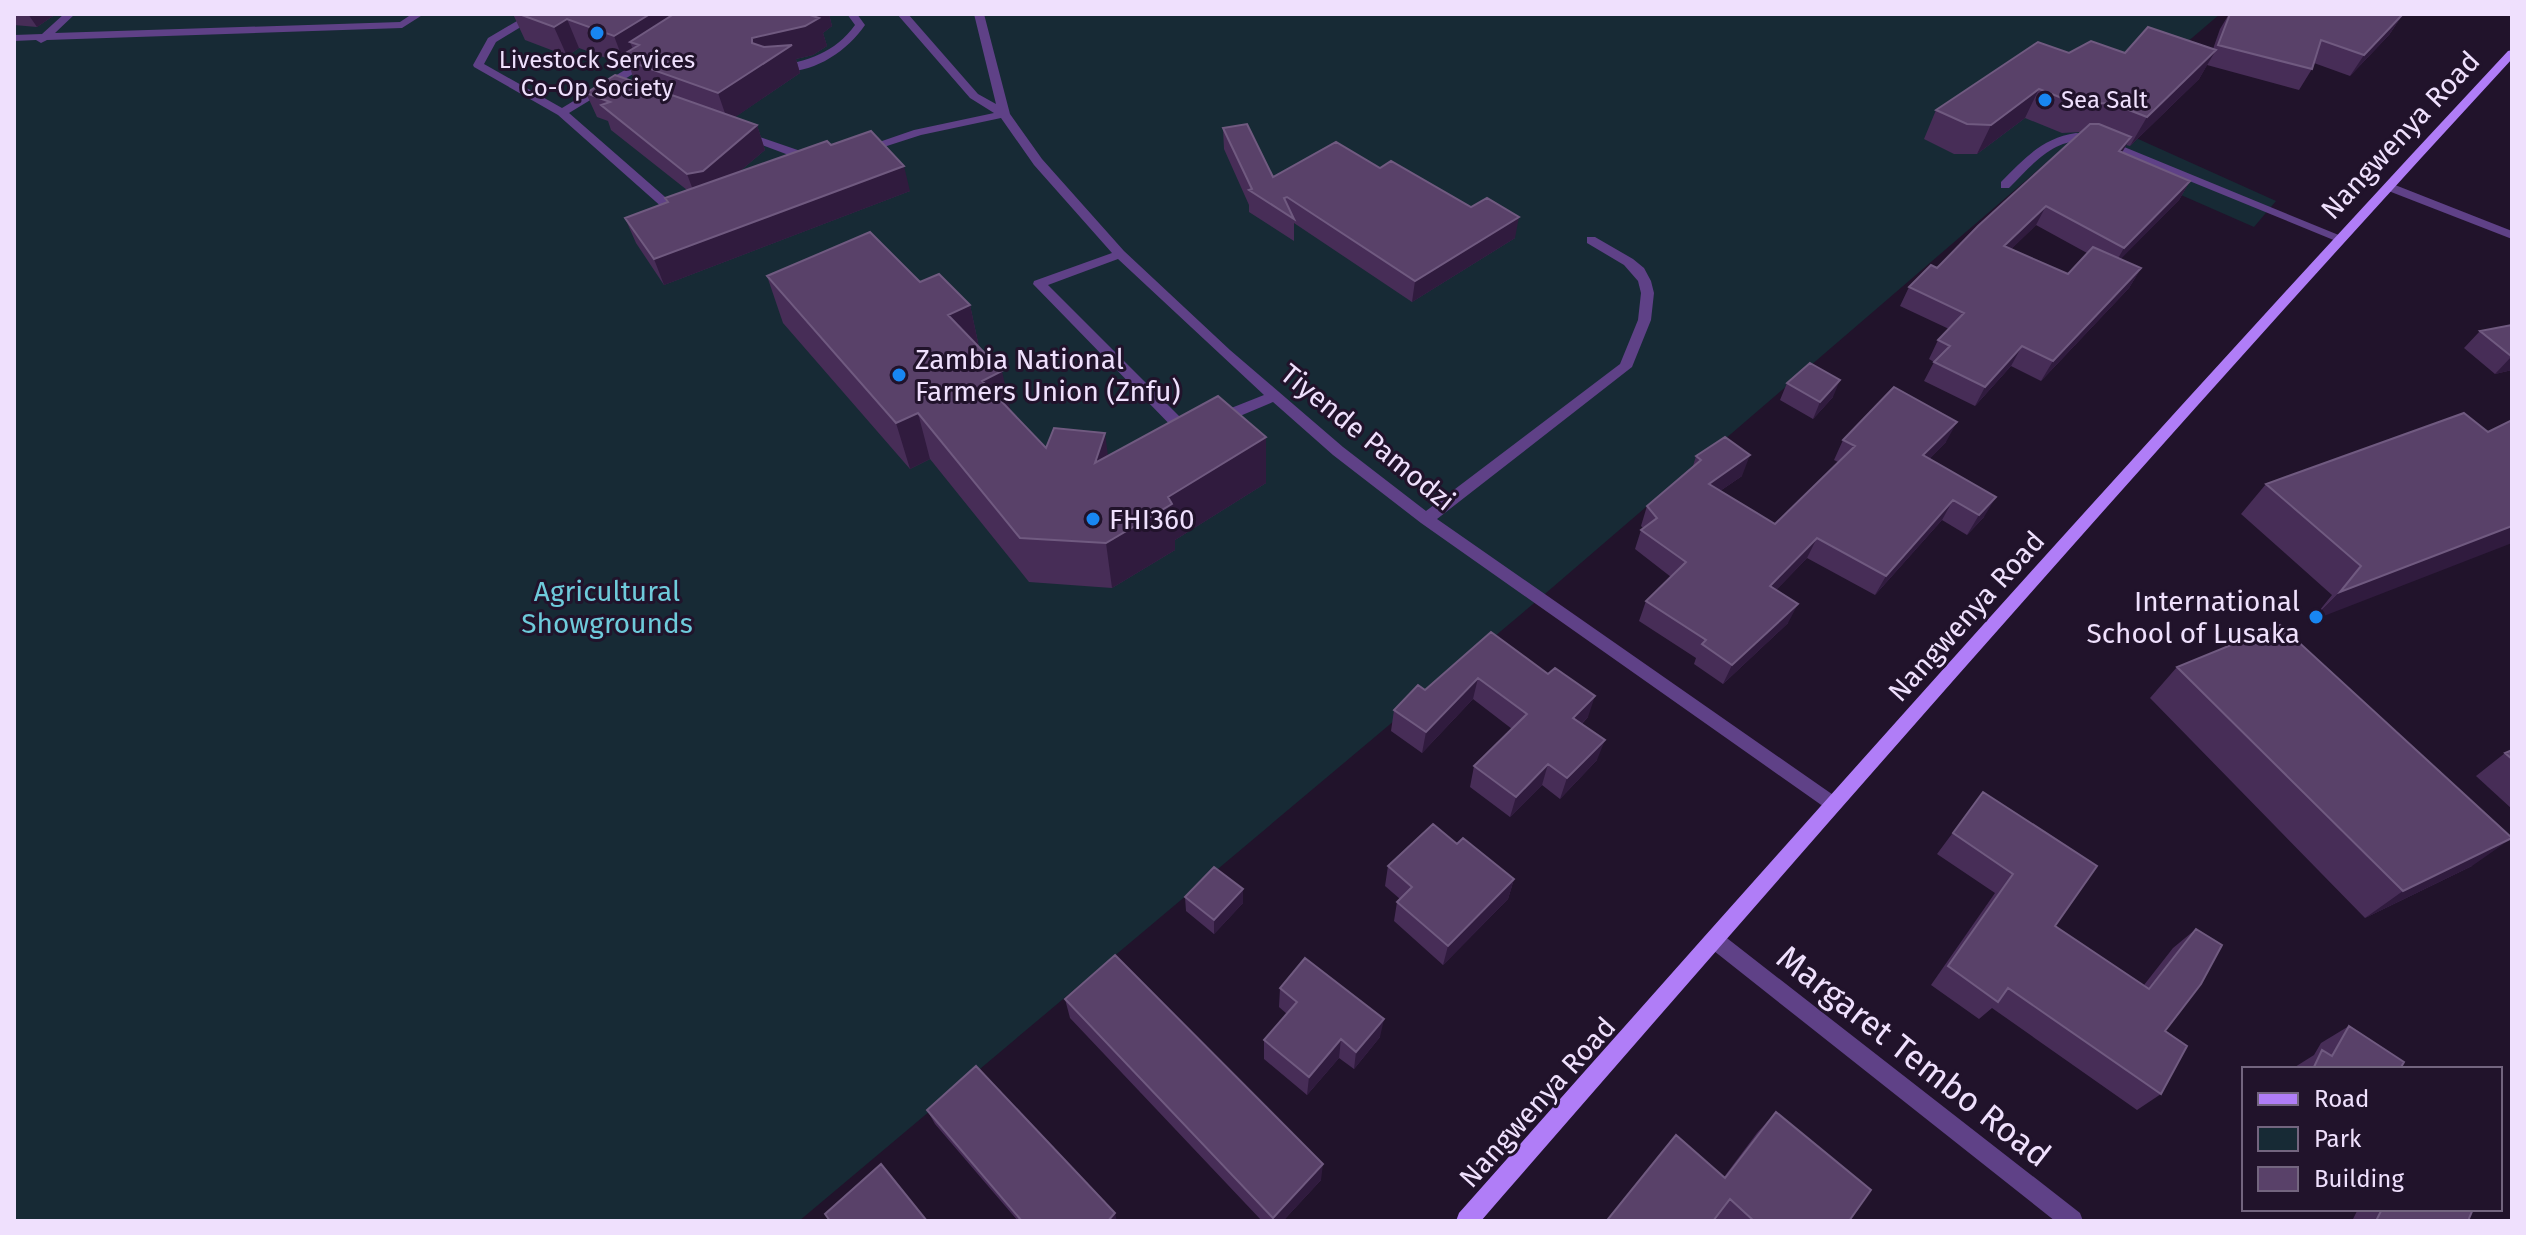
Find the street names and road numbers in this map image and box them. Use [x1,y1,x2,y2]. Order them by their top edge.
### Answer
street label: Nangwenya Road [2314,45,2487,226]
street label: Tiyende Pamodzi [1274,357,1461,518]
street label: Nangwenya Road [1881,525,2051,708]
street label: Margaret Tembo Road [1769,937,2059,1176]
street label: Nangwenya Road [1452,1011,1622,1194]

